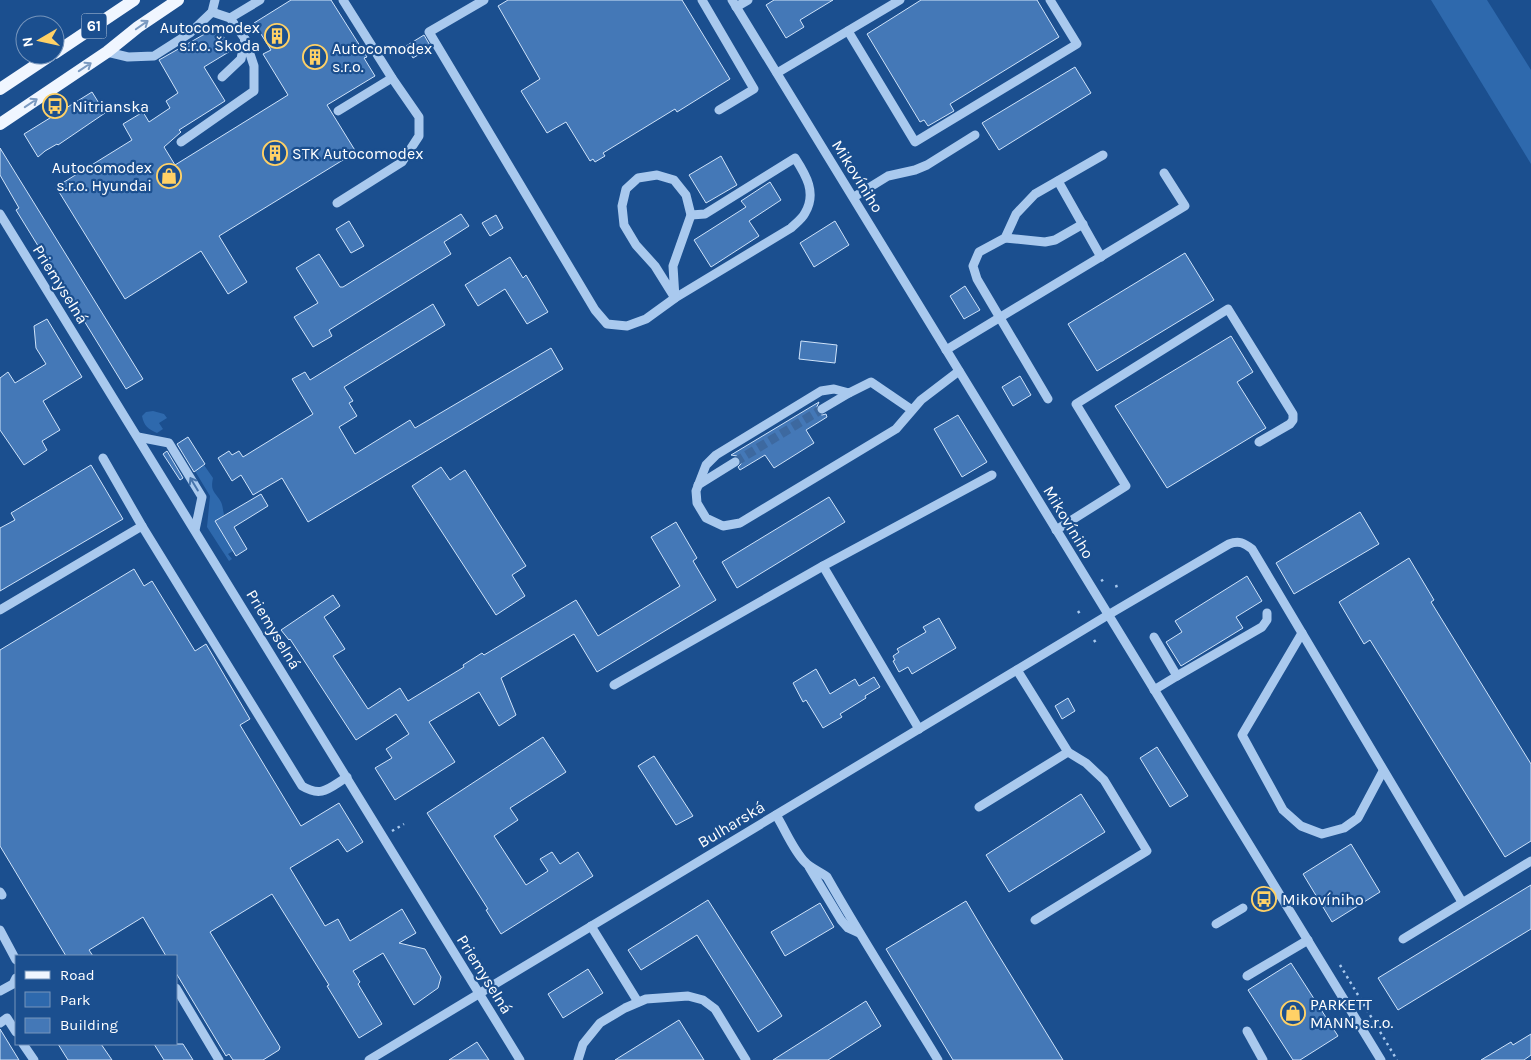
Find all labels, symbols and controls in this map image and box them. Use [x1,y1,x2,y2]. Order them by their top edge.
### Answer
road number: 61 [82,14,106,38]
north arrow [15,15,65,65]
place label: Autocomodex s.r.o. Škoda [160,18,260,55]
one-way arrow [135,20,149,30]
building icon: Autocomodex s.r.o. Škoda [264,23,290,49]
text: N [18,36,37,48]
place label: Autocomodex s.r.o. [332,39,432,76]
building icon: Autocomodex s.r.o. [302,44,328,70]
one-way arrow [78,61,92,72]
bus stop icon: Nitrianska [42,93,68,119]
one-way arrow [24,97,38,107]
place label: Nitrianska [72,97,149,116]
street label: Mikovíniho [828,137,887,216]
building icon: STK Autocomodex [262,140,288,166]
place label: STK Autocomodex [292,144,423,163]
place label: Autocomodex s.r.o. Hyundai [52,158,152,195]
shop icon: Autocomodex s.r.o. Hyundai [156,163,182,189]
street label: Priemyselná [29,241,92,327]
one-way arrow [189,478,199,492]
street label: Mikovíniho [1039,482,1098,562]
street label: Priemyselná [242,586,305,673]
street label: Bulharská [694,797,768,852]
bus stop icon: Mikovíniho [1251,886,1277,912]
place label: Mikovíniho [1282,890,1364,909]
street label: Priemyselná [453,931,516,1017]
legend [15,955,178,1045]
text: Road [60,966,95,984]
text: Park [60,991,90,1009]
place label: PARKETT MANN, s.r.o. [1310,995,1393,1032]
shop icon: PARKETT MANN, s.r.o. [1280,1000,1306,1026]
text: Building [60,1016,118,1034]

